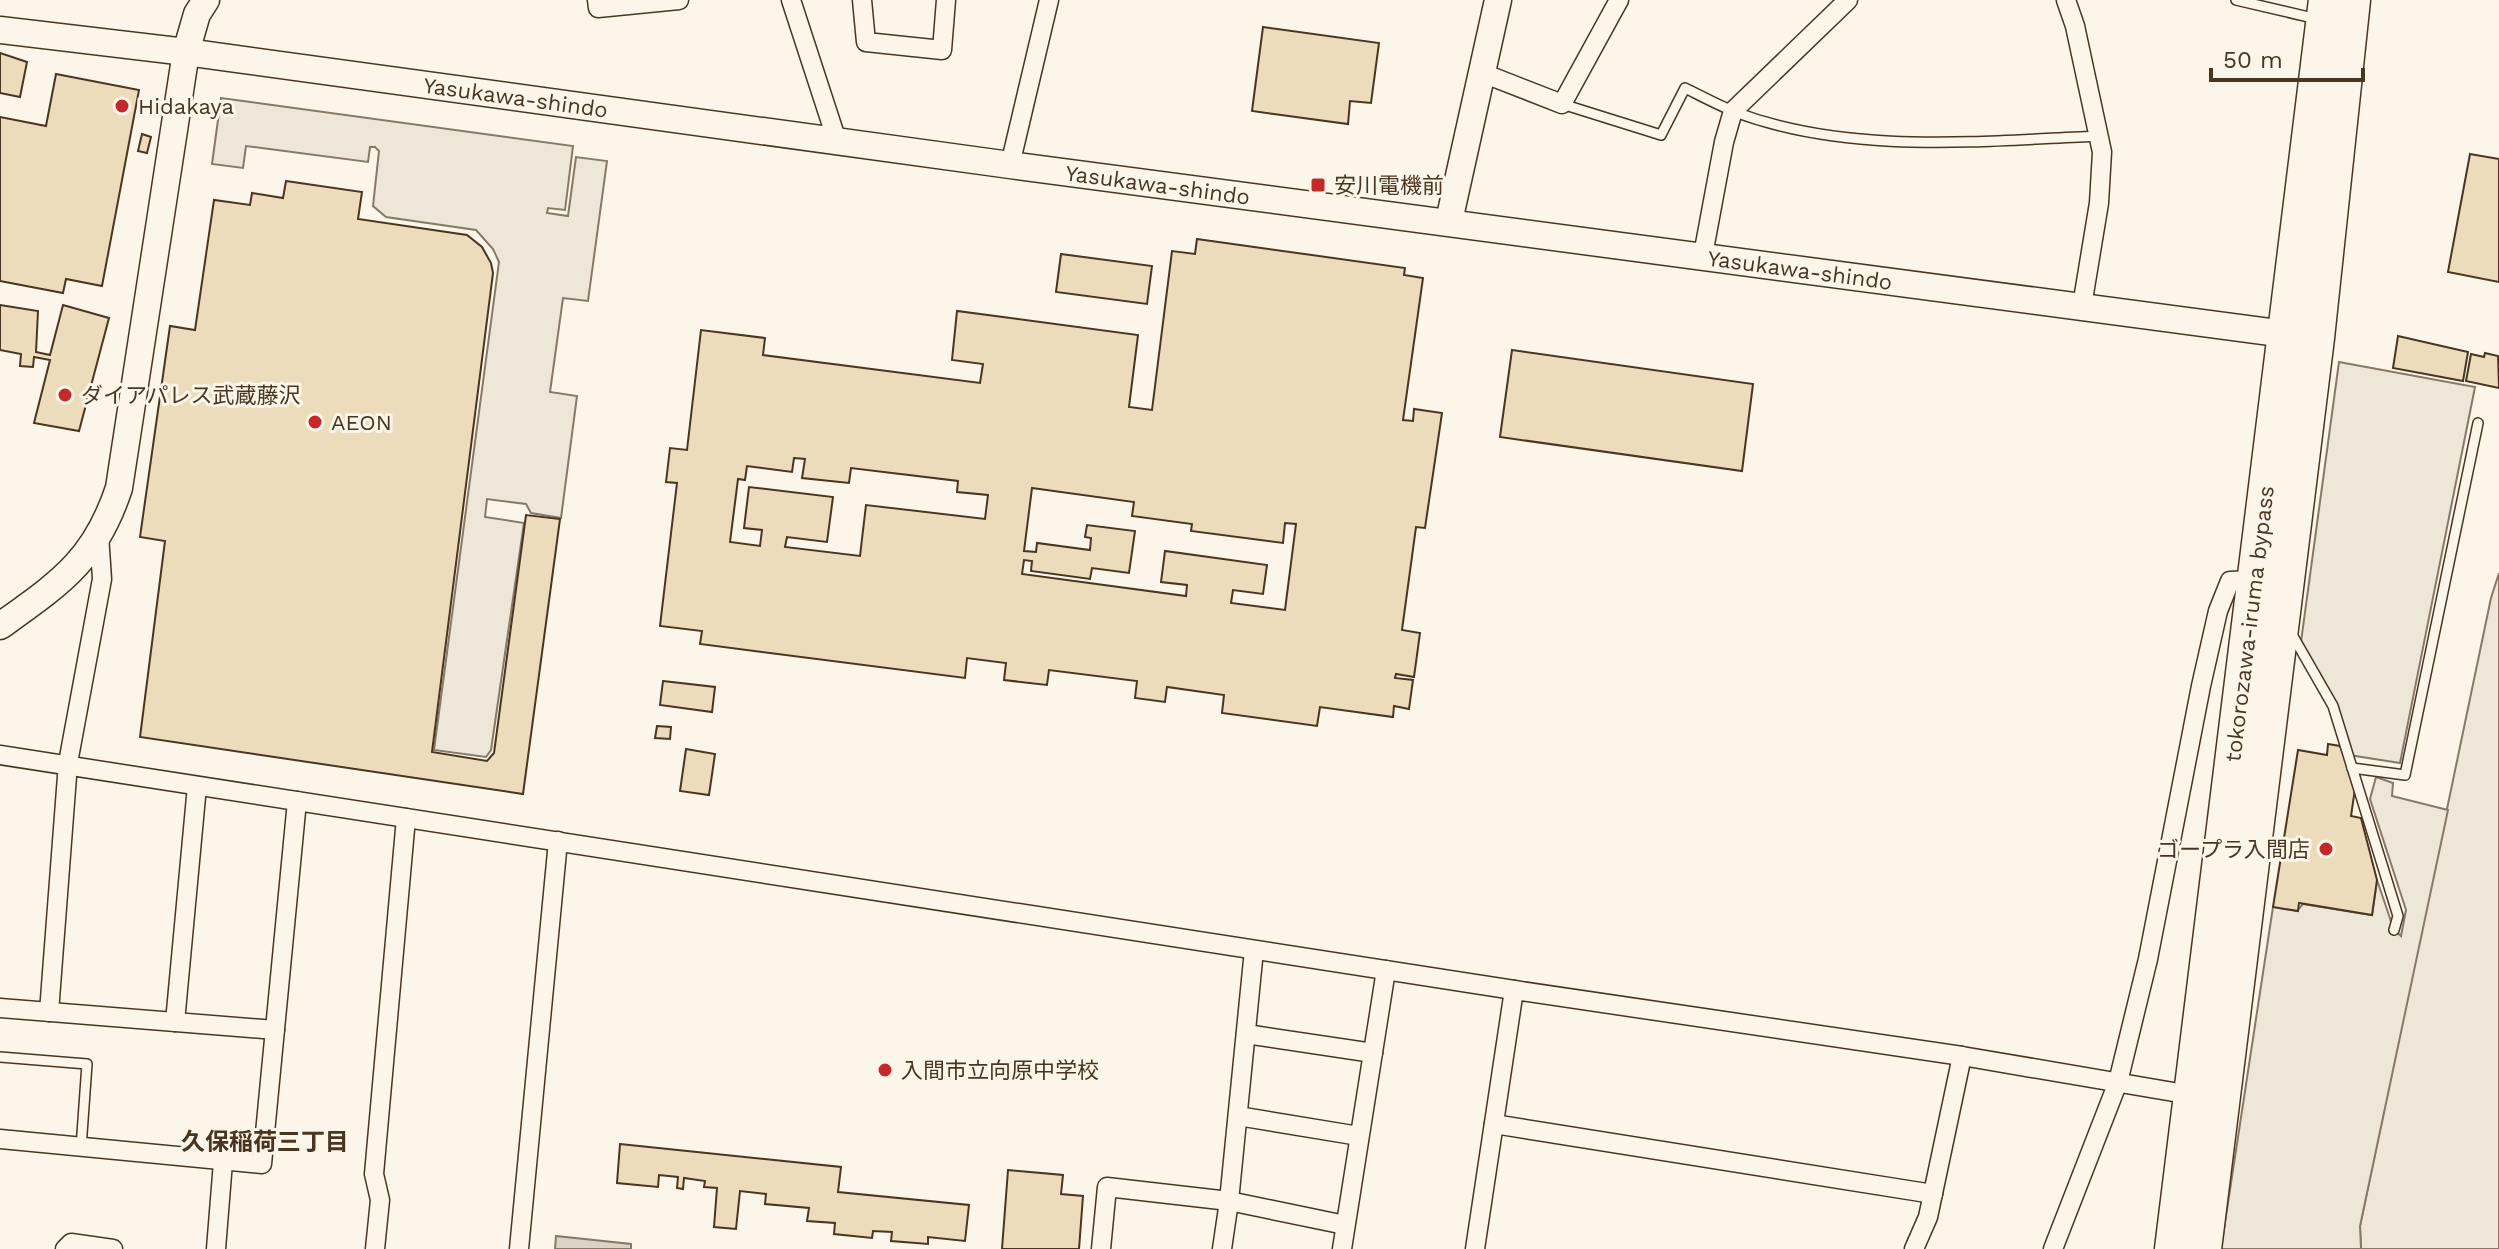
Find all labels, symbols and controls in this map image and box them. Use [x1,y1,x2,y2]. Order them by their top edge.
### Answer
scale bar [2211,32,2363,82]
text: 50 m [2223,46,2283,74]
street label: Yasukawa-shindo [422,73,609,123]
place label: Hidakaya [138,94,234,119]
marker: Hidakaya [113,97,131,115]
street label: Yasukawa-shindo [1064,160,1251,210]
place label: 安川電機前 [1334,173,1444,198]
marker: 安川電機前 [1309,176,1327,194]
street label: Yasukawa-shindo [1706,246,1894,295]
place label: ダイアパレス武蔵藤沢 [81,383,301,408]
marker: ダイアパレス武蔵藤沢 [56,386,74,404]
place label: AEON [331,410,392,435]
marker: AEON [306,413,324,431]
street label: tokorozawa-iruma bypass [2220,484,2279,763]
place label: ゴープラ入間店 [2157,837,2310,862]
marker: ゴープラ入間店 [2317,840,2335,858]
place label: 入間市立向原中学校 [901,1058,1099,1083]
marker: 入間市立向原中学校 [876,1061,894,1079]
district label: 久保稲荷三丁目 [181,1128,349,1156]

